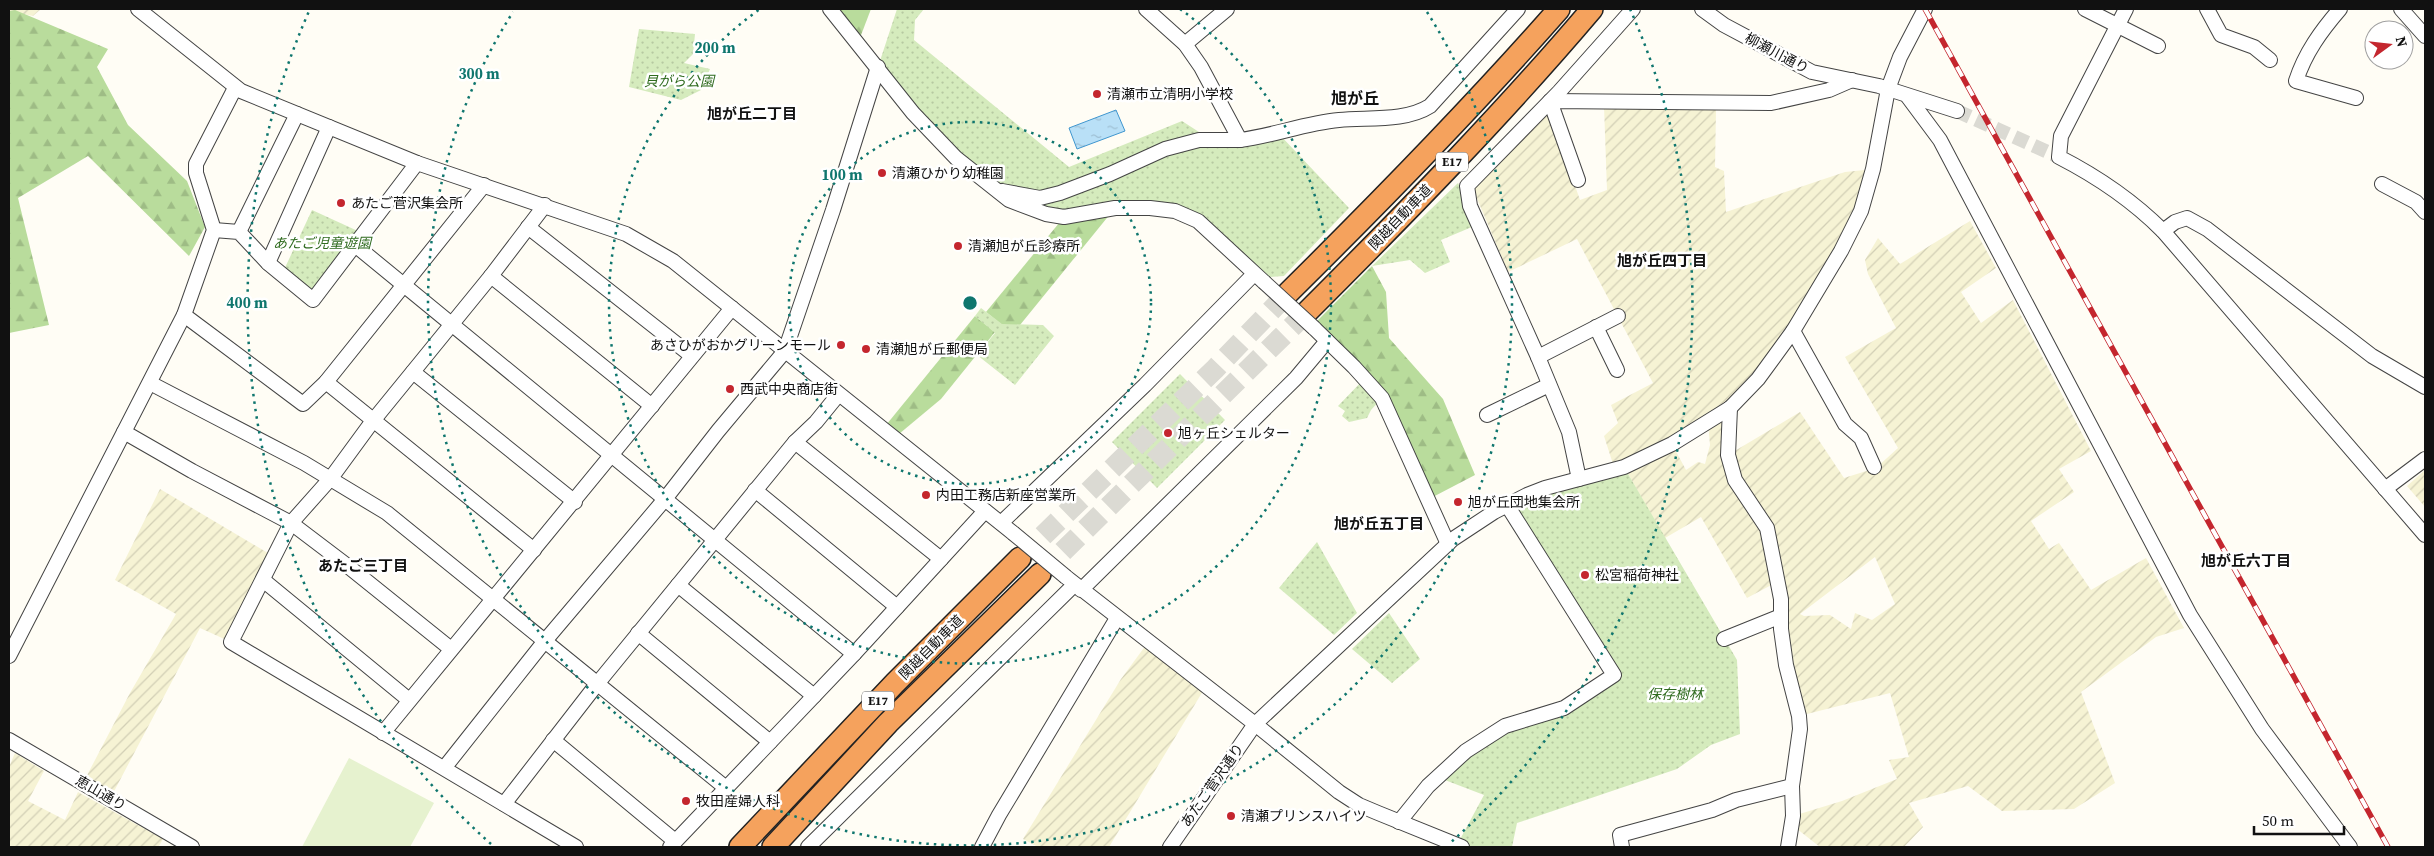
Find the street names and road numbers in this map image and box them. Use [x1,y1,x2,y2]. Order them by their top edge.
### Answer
street label: 柳瀬川通り [1741,28,1813,78]
road number: E17 [1436,152,1468,172]
street label: 関越自動車道 [1364,180,1436,254]
street label: 関越自動車道 [894,610,968,684]
road number: E17 [862,691,894,710]
street label: あたご菅沢通り [1176,739,1248,831]
street label: 恵山通り [72,770,130,816]

